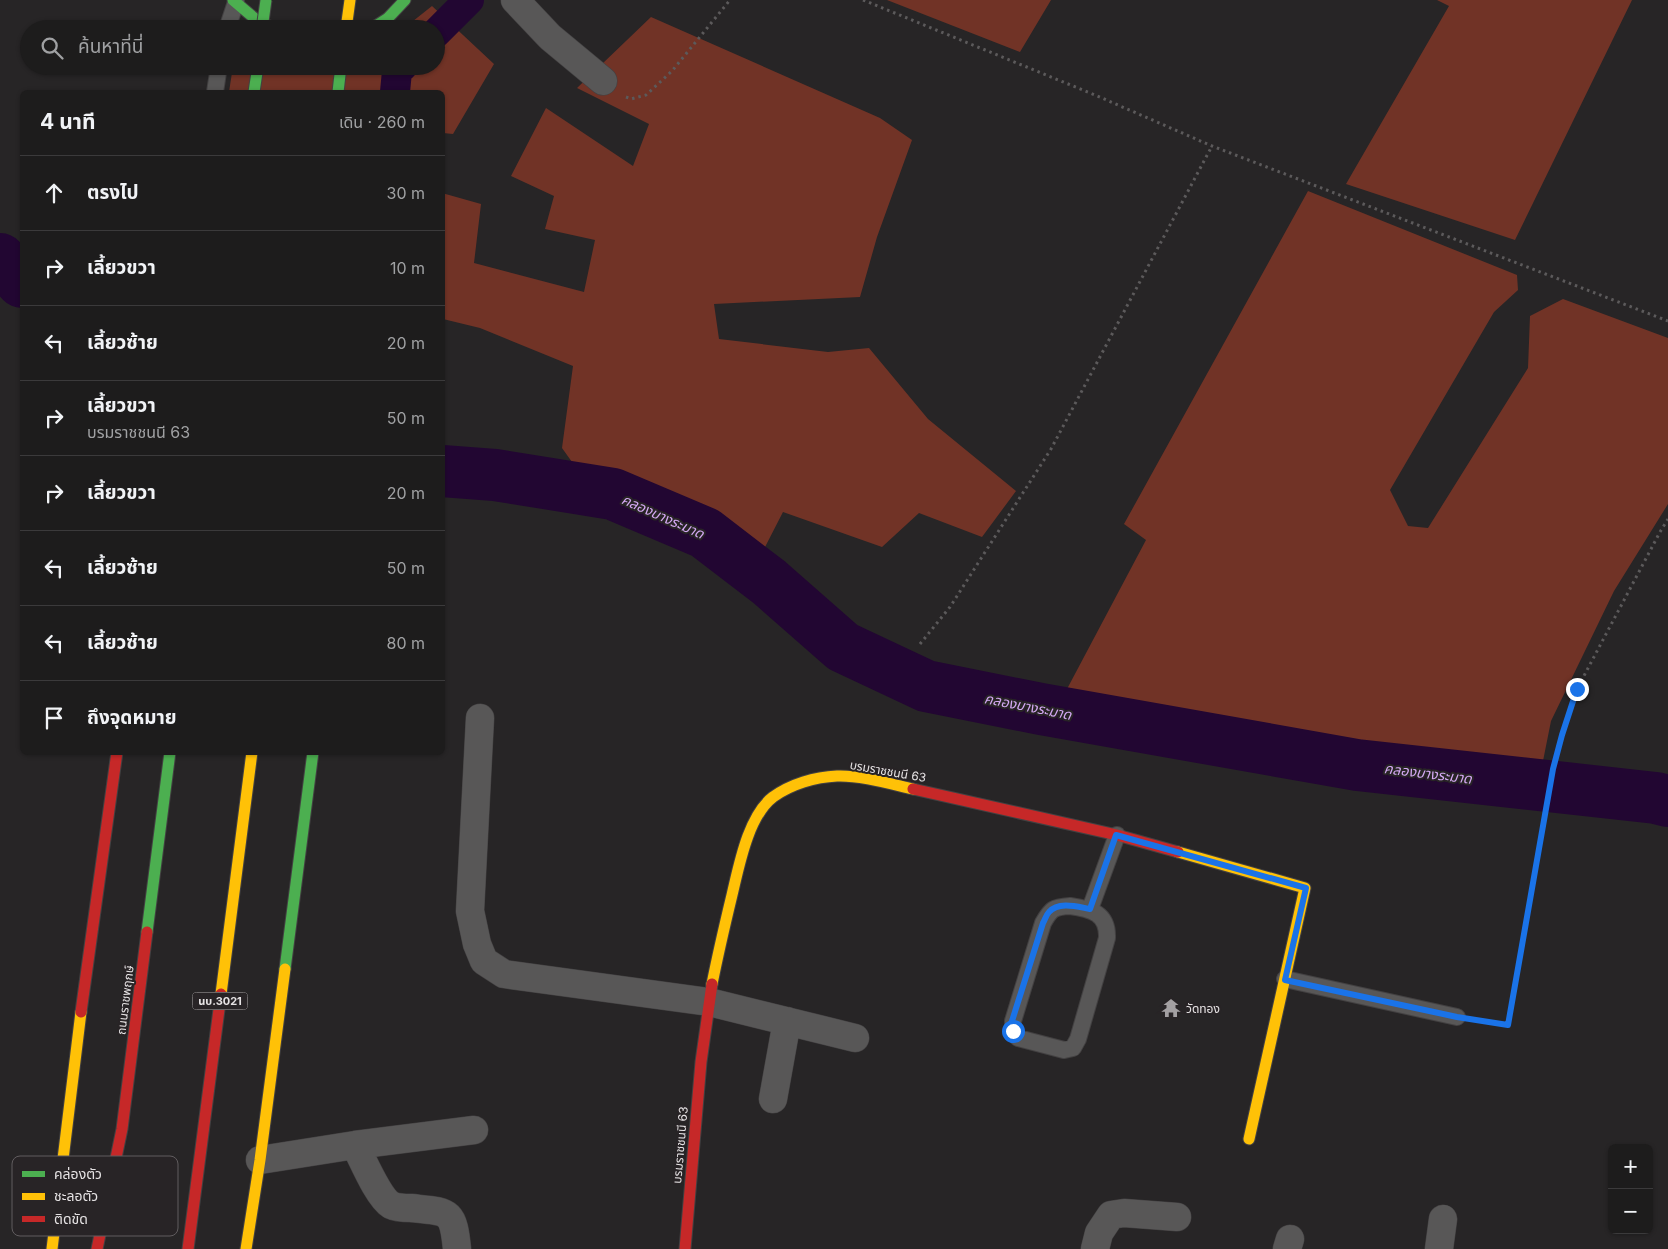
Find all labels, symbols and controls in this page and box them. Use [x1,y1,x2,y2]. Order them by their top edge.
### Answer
search box [20,20,445,75]
icon: search [38,34,66,62]
text: ค้นหาที่นี่ [78,35,143,58]
text: 4 นาที [40,109,95,134]
text: เดิน · 260 m [339,112,425,132]
icon: ahead [40,179,68,207]
text: ตรงไป [87,181,139,204]
text: 30 m [387,183,425,203]
icon: right [40,254,68,282]
text: เลี้ยวขวา [87,256,156,279]
text: 10 m [390,258,425,278]
icon: left [40,329,68,357]
text: เลี้ยวซ้าย [87,331,158,354]
text: 20 m [387,333,425,353]
text: เลี้ยวขวา [87,394,156,417]
icon: right [40,404,68,432]
text: 50 m [387,408,425,428]
text: บรมราชชนนี 63 [87,422,190,442]
icon: right [40,479,68,507]
text: เลี้ยวขวา [87,481,156,504]
text: 20 m [387,483,425,503]
water label: คลองบางระมาด [619,490,707,542]
icon: left [40,554,68,582]
text: เลี้ยวซ้าย [87,556,158,579]
text: 50 m [387,558,425,578]
icon: left [40,629,68,657]
text: เลี้ยวซ้าย [87,631,158,654]
text: 80 m [386,633,425,653]
route end [1566,678,1589,701]
water label: คลองบางระมาด [983,689,1073,723]
icon: arrive [40,704,68,732]
text: ถึงจุดหมาย [87,706,177,729]
street label: บรมราชชนนี 63 [849,757,927,785]
water label: คลองบางระมาด [1383,759,1473,787]
street label: ถนนราชพฤกษ์ [113,964,137,1036]
road number: นบ.3021 [192,992,248,1009]
temple icon: วัดทอง [1160,997,1182,1019]
place label: วัดทอง [1186,1001,1220,1016]
route start [1002,1020,1025,1043]
street label: บรมราชชนนี 63 [669,1106,691,1184]
map controls [1608,1144,1653,1234]
button: + [1608,1144,1653,1189]
legend [12,1156,178,1236]
text: คล่องตัว [54,1165,102,1182]
text: ชะลอตัว [54,1187,98,1204]
button: − [1608,1189,1653,1234]
text: ติดขัด [54,1210,88,1227]

